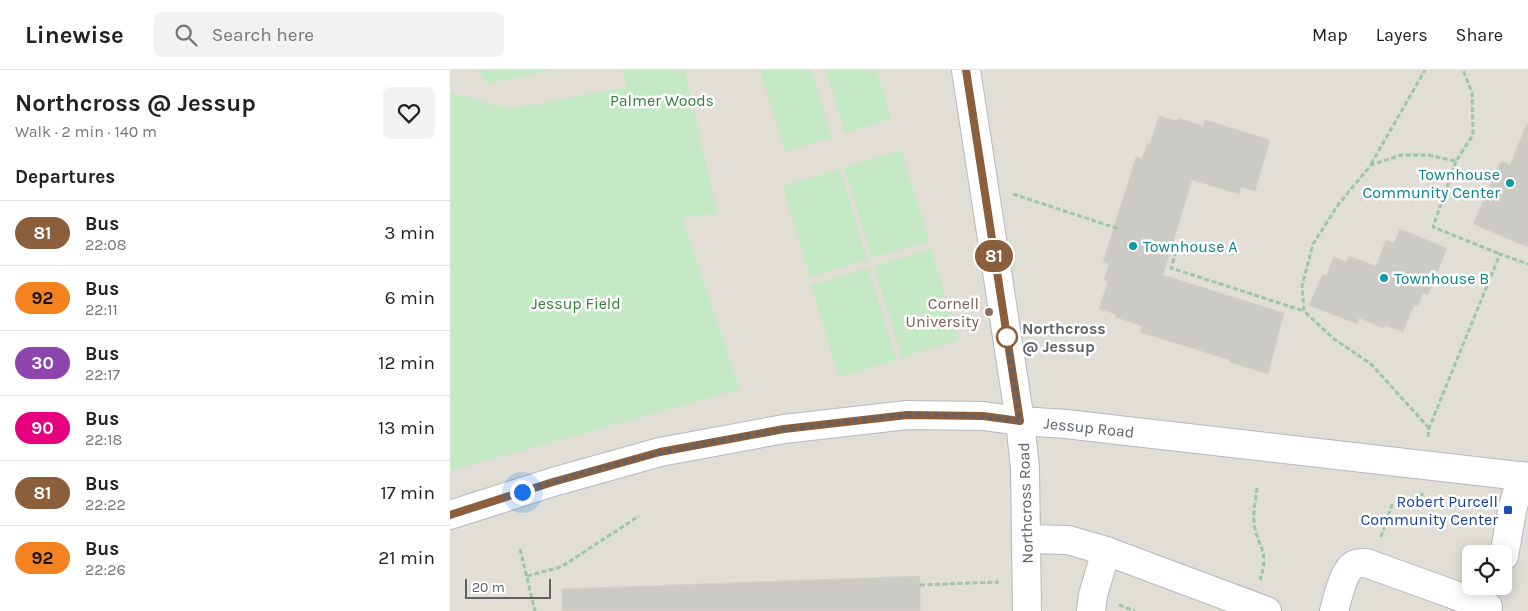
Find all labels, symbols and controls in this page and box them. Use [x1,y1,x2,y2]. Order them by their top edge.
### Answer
search box [154,12,504,57]
text: Linewise [25,21,124,49]
icon: search [172,21,200,49]
text: Search here [212,24,314,46]
text: Map [1312,24,1348,46]
text: Layers [1376,24,1428,46]
text: Share [1456,24,1503,46]
button: heart [383,87,435,139]
text: Northcross @ Jessup [15,89,256,117]
park label: Palmer Woods [610,91,714,110]
text: Walk · 2 min · 140 m [15,122,157,141]
place label: Townhouse Community Center [1362,165,1500,202]
text: Departures [15,166,115,188]
marker: Townhouse Community Center [1504,177,1516,189]
text: Bus [85,213,119,235]
text: 81 [33,222,52,244]
text: 3 min [384,222,435,244]
text: 22:08 [85,235,127,254]
place label: Townhouse A [1143,237,1237,256]
line badge: 81 [972,240,1016,272]
marker: Townhouse A [1127,240,1139,252]
text: 81 [985,245,1003,267]
place label: Townhouse B [1394,269,1489,288]
marker: Townhouse B [1378,272,1390,284]
text: Bus [85,278,119,300]
text: 92 [32,287,53,309]
text: 6 min [385,287,435,309]
park label: Jessup Field [531,294,621,313]
place label: Cornell University [905,294,980,331]
text: 22:11 [85,300,118,319]
marker: Cornell University [983,306,995,318]
place label: Northcross @ Jessup [1022,319,1106,356]
marker: Northcross @ Jessup [996,326,1018,348]
text: Bus [85,343,119,365]
text: 30 [31,352,54,374]
text: 12 min [378,352,435,374]
text: 22:17 [85,365,120,384]
text: Bus [85,408,119,430]
street label: Jessup Road [1043,413,1135,442]
text: 90 [31,417,54,439]
text: 13 min [378,417,435,439]
text: 22:18 [85,430,122,449]
street label: Northcross Road [1014,442,1037,564]
text: Bus [85,473,119,495]
your location [510,480,535,505]
text: 81 [33,482,52,504]
text: 17 min [380,482,435,504]
place label: Robert Purcell Community Center [1360,492,1498,529]
text: 22:22 [85,495,126,514]
marker: Robert Purcell Community Center [1502,504,1514,516]
text: Bus [85,538,119,560]
map controls [1462,545,1512,595]
button: locate [1462,545,1512,595]
text: 92 [32,547,53,569]
text: 21 min [378,547,435,569]
text: 22:26 [85,560,126,579]
scale bar [465,576,551,599]
text: 20 m [472,579,505,596]

